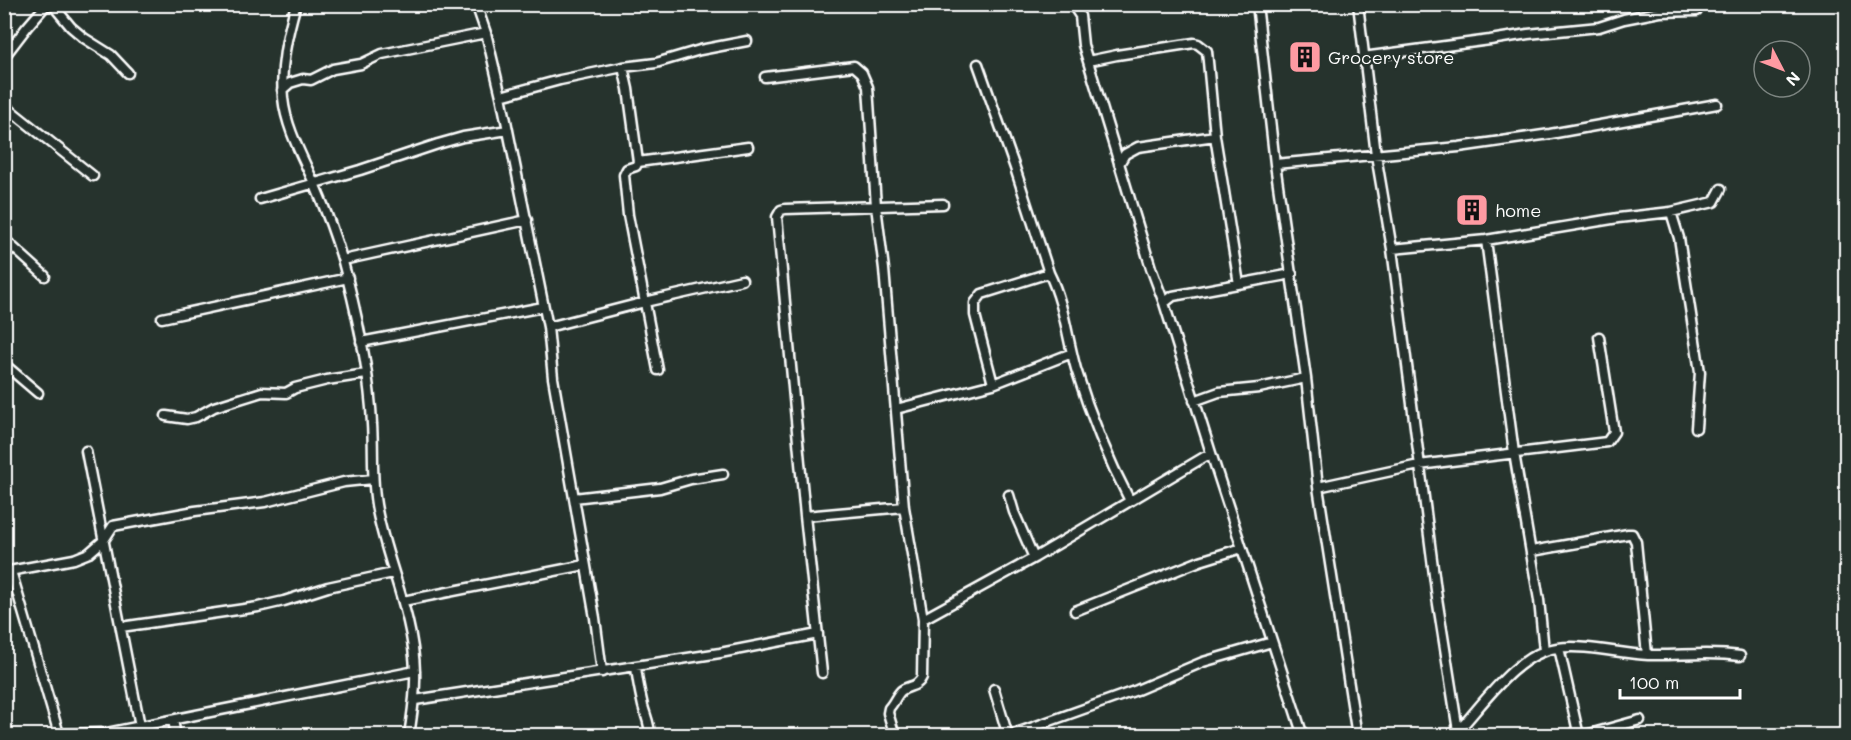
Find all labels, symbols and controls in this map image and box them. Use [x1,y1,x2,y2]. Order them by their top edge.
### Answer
building icon: Grocery store [1287,39,1323,75]
north arrow [1752,39,1812,99]
place label: Grocery store [1328,45,1455,69]
text: N [1782,68,1805,91]
building icon: home [1454,192,1490,228]
place label: home [1495,198,1541,222]
scale bar [1620,662,1740,700]
text: 100 m [1629,670,1679,694]

